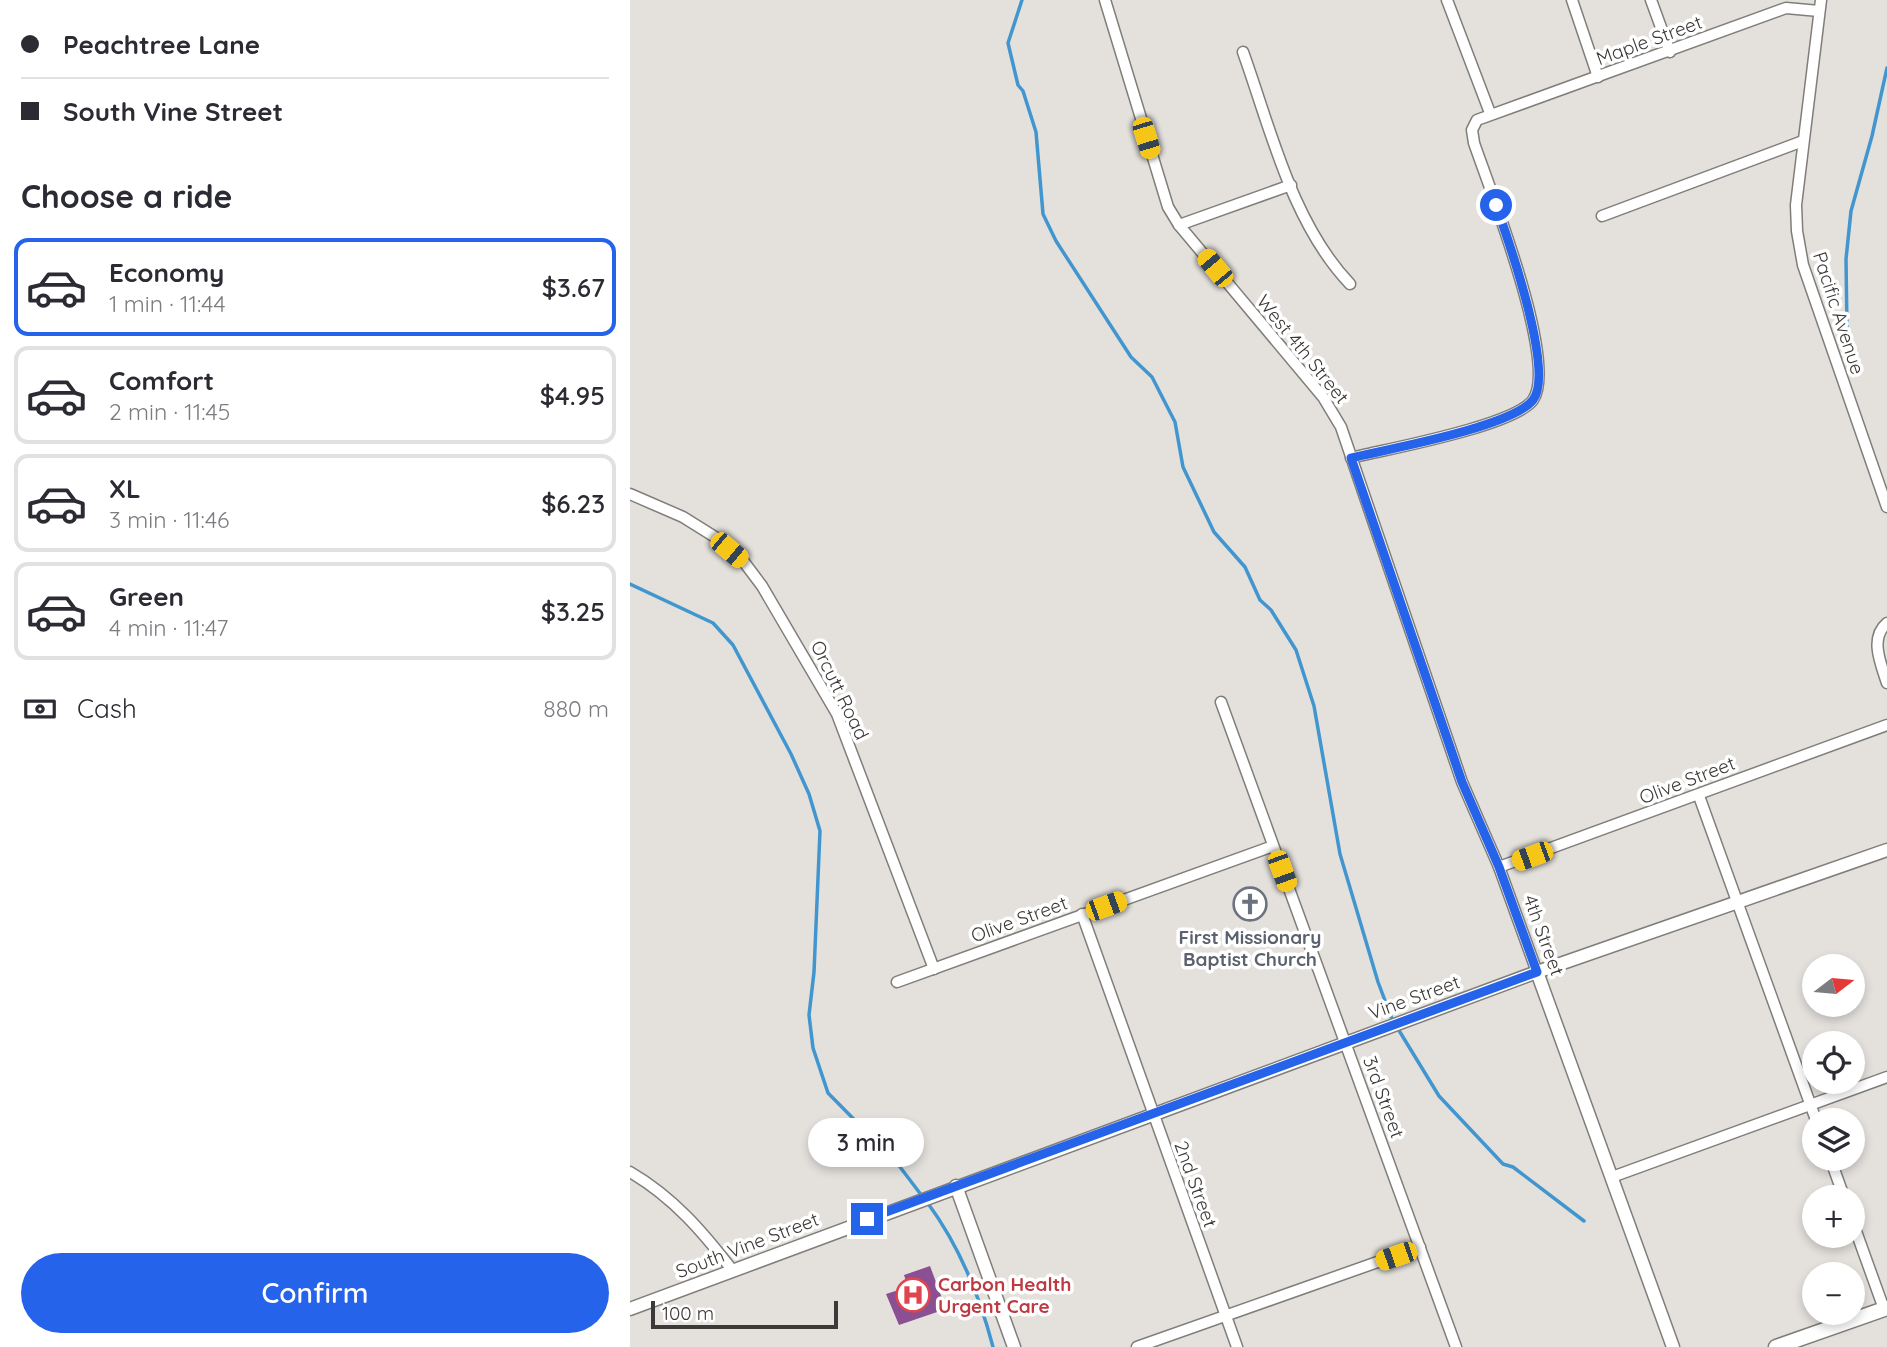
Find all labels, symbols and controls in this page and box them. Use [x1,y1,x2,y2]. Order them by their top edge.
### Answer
street label: Maple Street [1593,10,1705,70]
text: Peachtree Lane [63,28,260,61]
text: South Vine Street [63,95,283,128]
car [1130,115,1163,161]
text: Choose a ride [21,176,233,216]
route start [1480,189,1512,221]
car [1194,245,1237,291]
street label: Pacific Avenue [1808,249,1870,377]
icon: car [25,256,88,319]
text: Economy [109,256,224,289]
text: $3.67 [542,271,605,304]
text: 1 min · 11:44 [109,289,226,318]
street label: West 4th Street [1252,289,1354,409]
icon: car [25,364,88,427]
text: Comfort [109,364,214,397]
text: $4.95 [540,379,605,412]
text: 2 min · 11:45 [109,397,230,426]
icon: car [25,472,88,535]
text: XL [109,472,141,505]
text: $6.23 [541,487,605,520]
text: 3 min · 11:46 [109,505,229,534]
car [707,528,752,572]
icon: car [25,580,88,643]
text: Green [109,580,184,613]
text: $3.25 [541,595,605,628]
text: 4 min · 11:47 [109,613,228,642]
street label: Orcutt Road [806,637,874,743]
icon: cash [21,690,59,728]
text: Cash [77,692,137,725]
text: 880 m [543,694,609,723]
street label: Olive Street [1636,751,1738,809]
car [1509,839,1556,873]
car [1265,848,1300,894]
church icon: First Missionary Baptist Church [1231,885,1269,923]
car [1083,889,1130,923]
street label: Olive Street [968,890,1070,948]
street label: 4th Street [1518,891,1570,979]
place label: First Missionary Baptist Church [1178,925,1322,971]
north arrow [1802,954,1866,1017]
map controls [1802,954,1865,1325]
street label: Vine Street [1365,969,1463,1025]
button: locate [1802,1031,1865,1094]
street label: 3rd Street [1358,1053,1410,1141]
button: layers [1802,1108,1865,1171]
callout: 3 min [809,1118,925,1166]
text: 3 min [837,1128,895,1157]
street label: 2nd Street [1169,1138,1223,1230]
button: + [1802,1185,1865,1248]
route end [851,1203,883,1235]
street label: South Vine Street [672,1207,822,1283]
car [1373,1239,1420,1273]
button: Confirm [21,1253,609,1333]
button: − [1802,1262,1865,1325]
place label: Carbon Health Urgent Care [938,1272,1071,1318]
hospital icon: Carbon Health Urgent Care [894,1276,932,1314]
scale bar [651,1298,838,1330]
text: 100 m [662,1301,714,1325]

